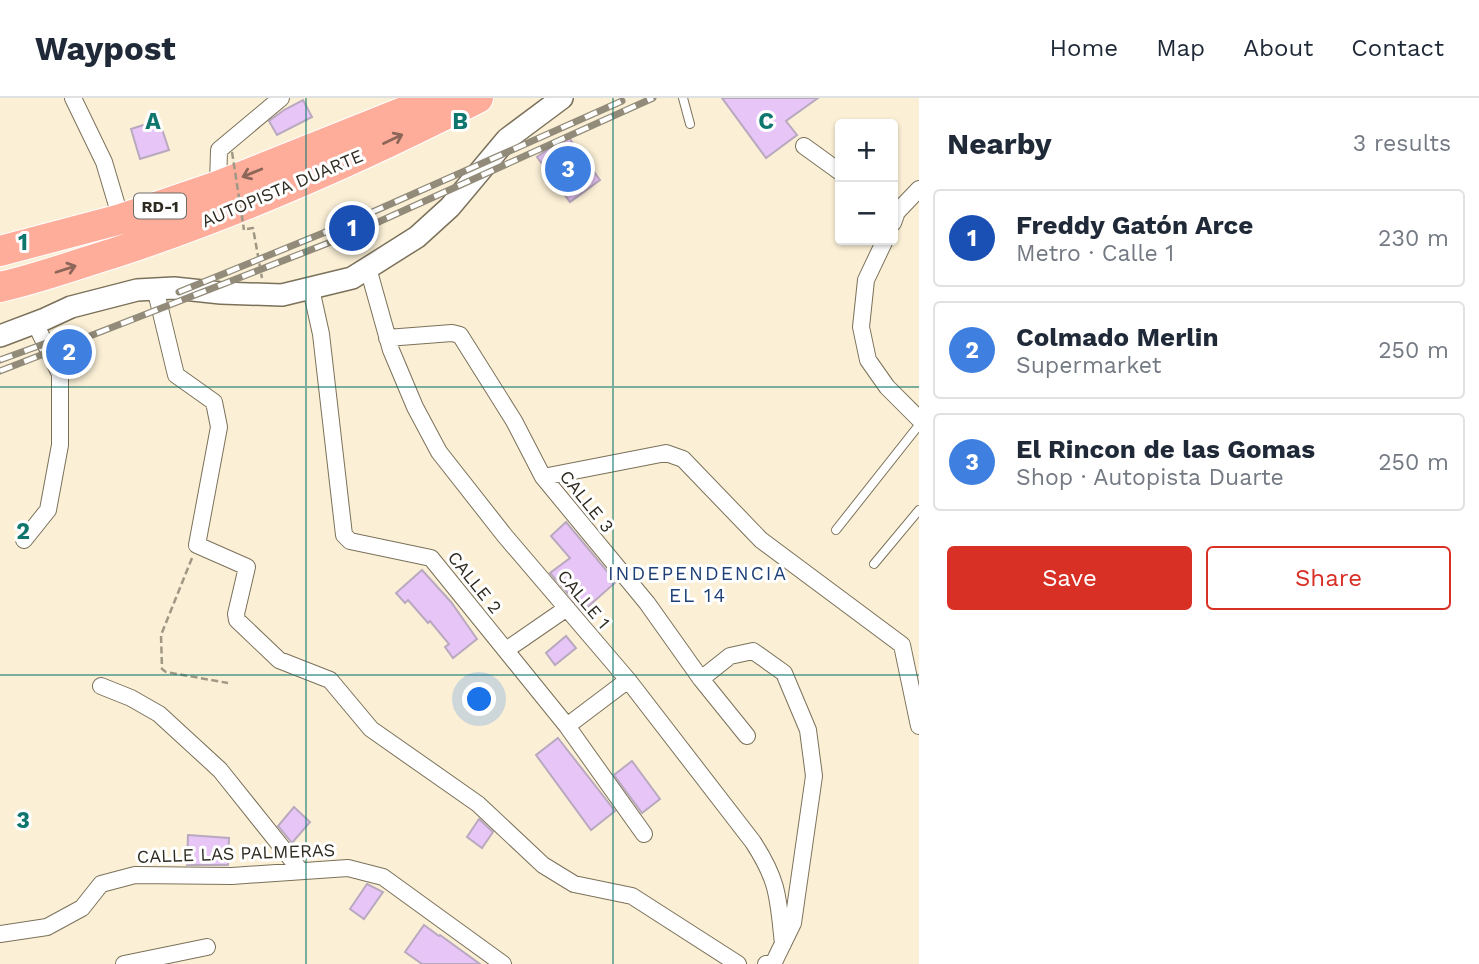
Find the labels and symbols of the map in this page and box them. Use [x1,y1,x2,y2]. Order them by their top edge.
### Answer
text: A [145,108,161,135]
text: B [452,108,468,135]
text: C [758,108,774,135]
one-way arrow [382,132,403,145]
pin: 3 [545,143,591,195]
street label: AUTOPISTA DUARTE [198,144,366,232]
one-way arrow [241,167,263,180]
road number: RD-1 [134,194,186,218]
pin: 1 [329,202,375,254]
text: 1 [18,229,28,256]
one-way arrow [54,261,76,274]
pin: 2 [46,326,92,378]
street label: CALLE 3 [556,466,618,536]
text: 2 [16,518,30,545]
street label: CALLE 2 [444,547,506,617]
district label: INDEPENDENCIA EL 14 [608,562,788,607]
street label: CALLE 1 [553,565,615,633]
your location [462,682,496,716]
text: 3 [16,807,30,834]
street label: CALLE LAS PALMERAS [136,839,336,867]

